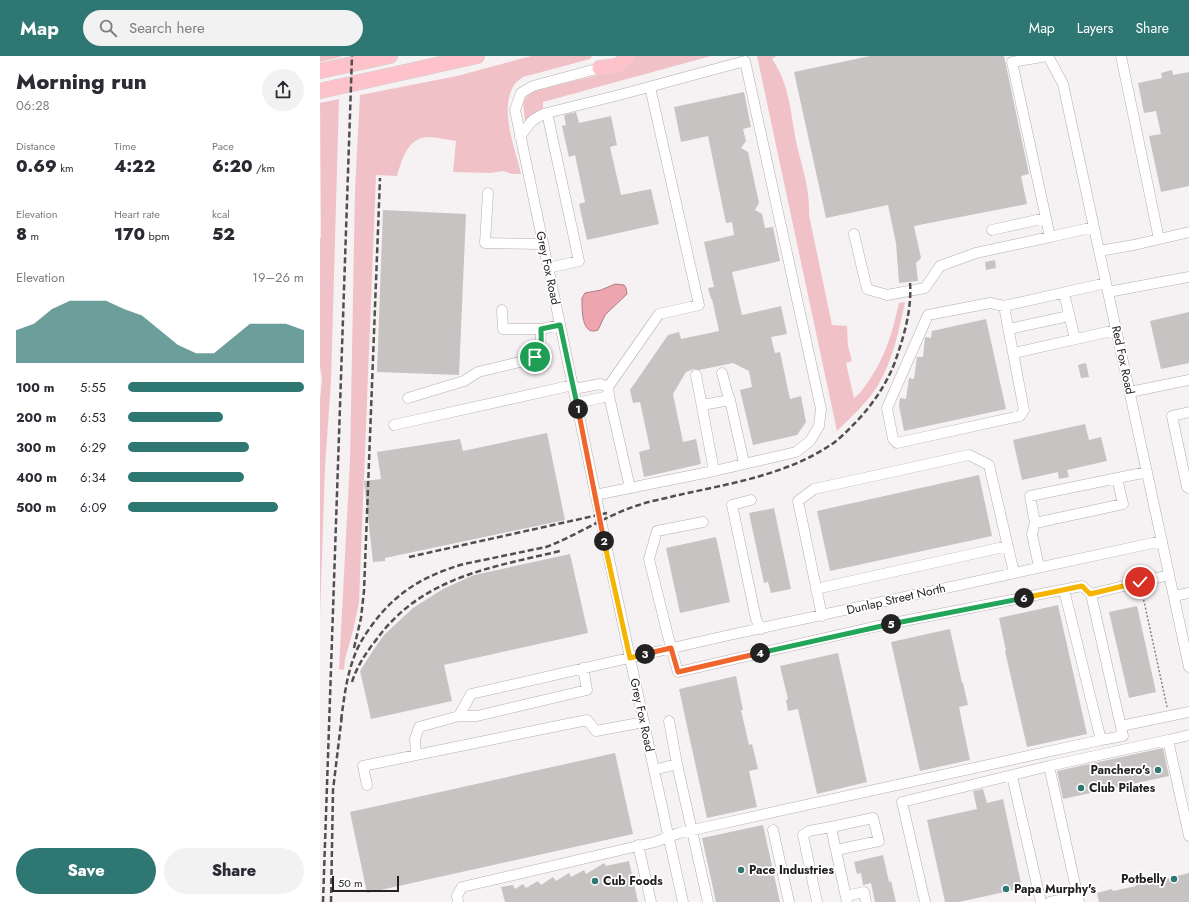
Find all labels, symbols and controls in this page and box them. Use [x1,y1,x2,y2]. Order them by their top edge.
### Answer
search box [83,10,363,46]
text: Map [20,15,59,42]
icon: search [97,17,119,39]
text: Search here [129,17,205,39]
text: Map [1029,18,1055,38]
text: Layers [1077,18,1113,38]
text: Share [1135,18,1169,38]
text: Morning run [16,65,147,97]
button: share [262,69,304,111]
text: 06:28 [16,96,50,115]
text: Distance [16,138,55,154]
text: Time [114,138,136,154]
text: Pace [212,138,234,154]
text: 0.69 [16,154,57,178]
text: 4:22 [114,154,155,178]
text: 6:20 [212,154,253,178]
text: km [57,160,74,176]
text: /km [253,160,275,176]
text: Elevation [16,206,58,222]
text: Heart rate [114,206,160,222]
text: kcal [212,206,230,222]
text: 8 [16,222,27,246]
text: 170 [114,222,145,246]
text: 52 [212,222,235,246]
text: m [27,228,39,244]
text: bpm [145,228,170,244]
street label: Grey Fox Road [531,230,565,306]
text: Elevation [16,268,65,287]
text: 19–26 m [252,268,304,287]
street label: Red Fox Road [1107,324,1139,396]
pin [518,340,552,374]
icon: arrive [524,346,546,368]
text: 100 m [16,378,54,397]
text: 5:55 [80,378,106,397]
pin: 1 [568,399,588,419]
text: 1 [575,401,581,417]
text: 200 m [16,408,56,427]
text: 6:53 [80,408,106,427]
text: 300 m [16,438,56,457]
text: 6:29 [80,438,106,457]
text: 400 m [16,468,57,487]
text: 6:34 [80,468,106,487]
text: 500 m [16,498,56,517]
text: 6:09 [80,498,107,517]
pin: 2 [594,531,614,551]
text: 2 [600,533,608,549]
pin [1123,565,1157,599]
icon: check [1129,571,1151,593]
street label: Dunlap Street North [845,579,947,619]
pin: 6 [1014,588,1034,608]
text: 6 [1020,590,1028,606]
pin: 5 [881,614,901,634]
text: 5 [887,616,895,632]
pin: 4 [750,643,770,663]
pin: 3 [635,644,655,664]
text: 4 [756,645,764,661]
text: 3 [642,646,648,662]
street label: Grey Fox Road [625,677,659,753]
place label: Panchero's [1090,761,1151,779]
marker: Panchero's [1153,765,1163,775]
place label: Club Pilates [1089,779,1156,797]
marker: Club Pilates [1076,783,1086,793]
button: Save [16,848,156,894]
button: Share [164,848,304,894]
place label: Pace Industries [749,861,834,879]
marker: Pace Industries [736,865,746,875]
place label: Potbelly [1121,870,1167,888]
place label: Cub Foods [603,872,663,890]
scale bar [332,874,399,893]
marker: Potbelly [1169,874,1179,884]
text: 50 m [338,875,363,891]
marker: Cub Foods [590,876,600,886]
place label: Papa Murphy's [1014,880,1096,898]
marker: Papa Murphy's [1001,884,1011,894]

